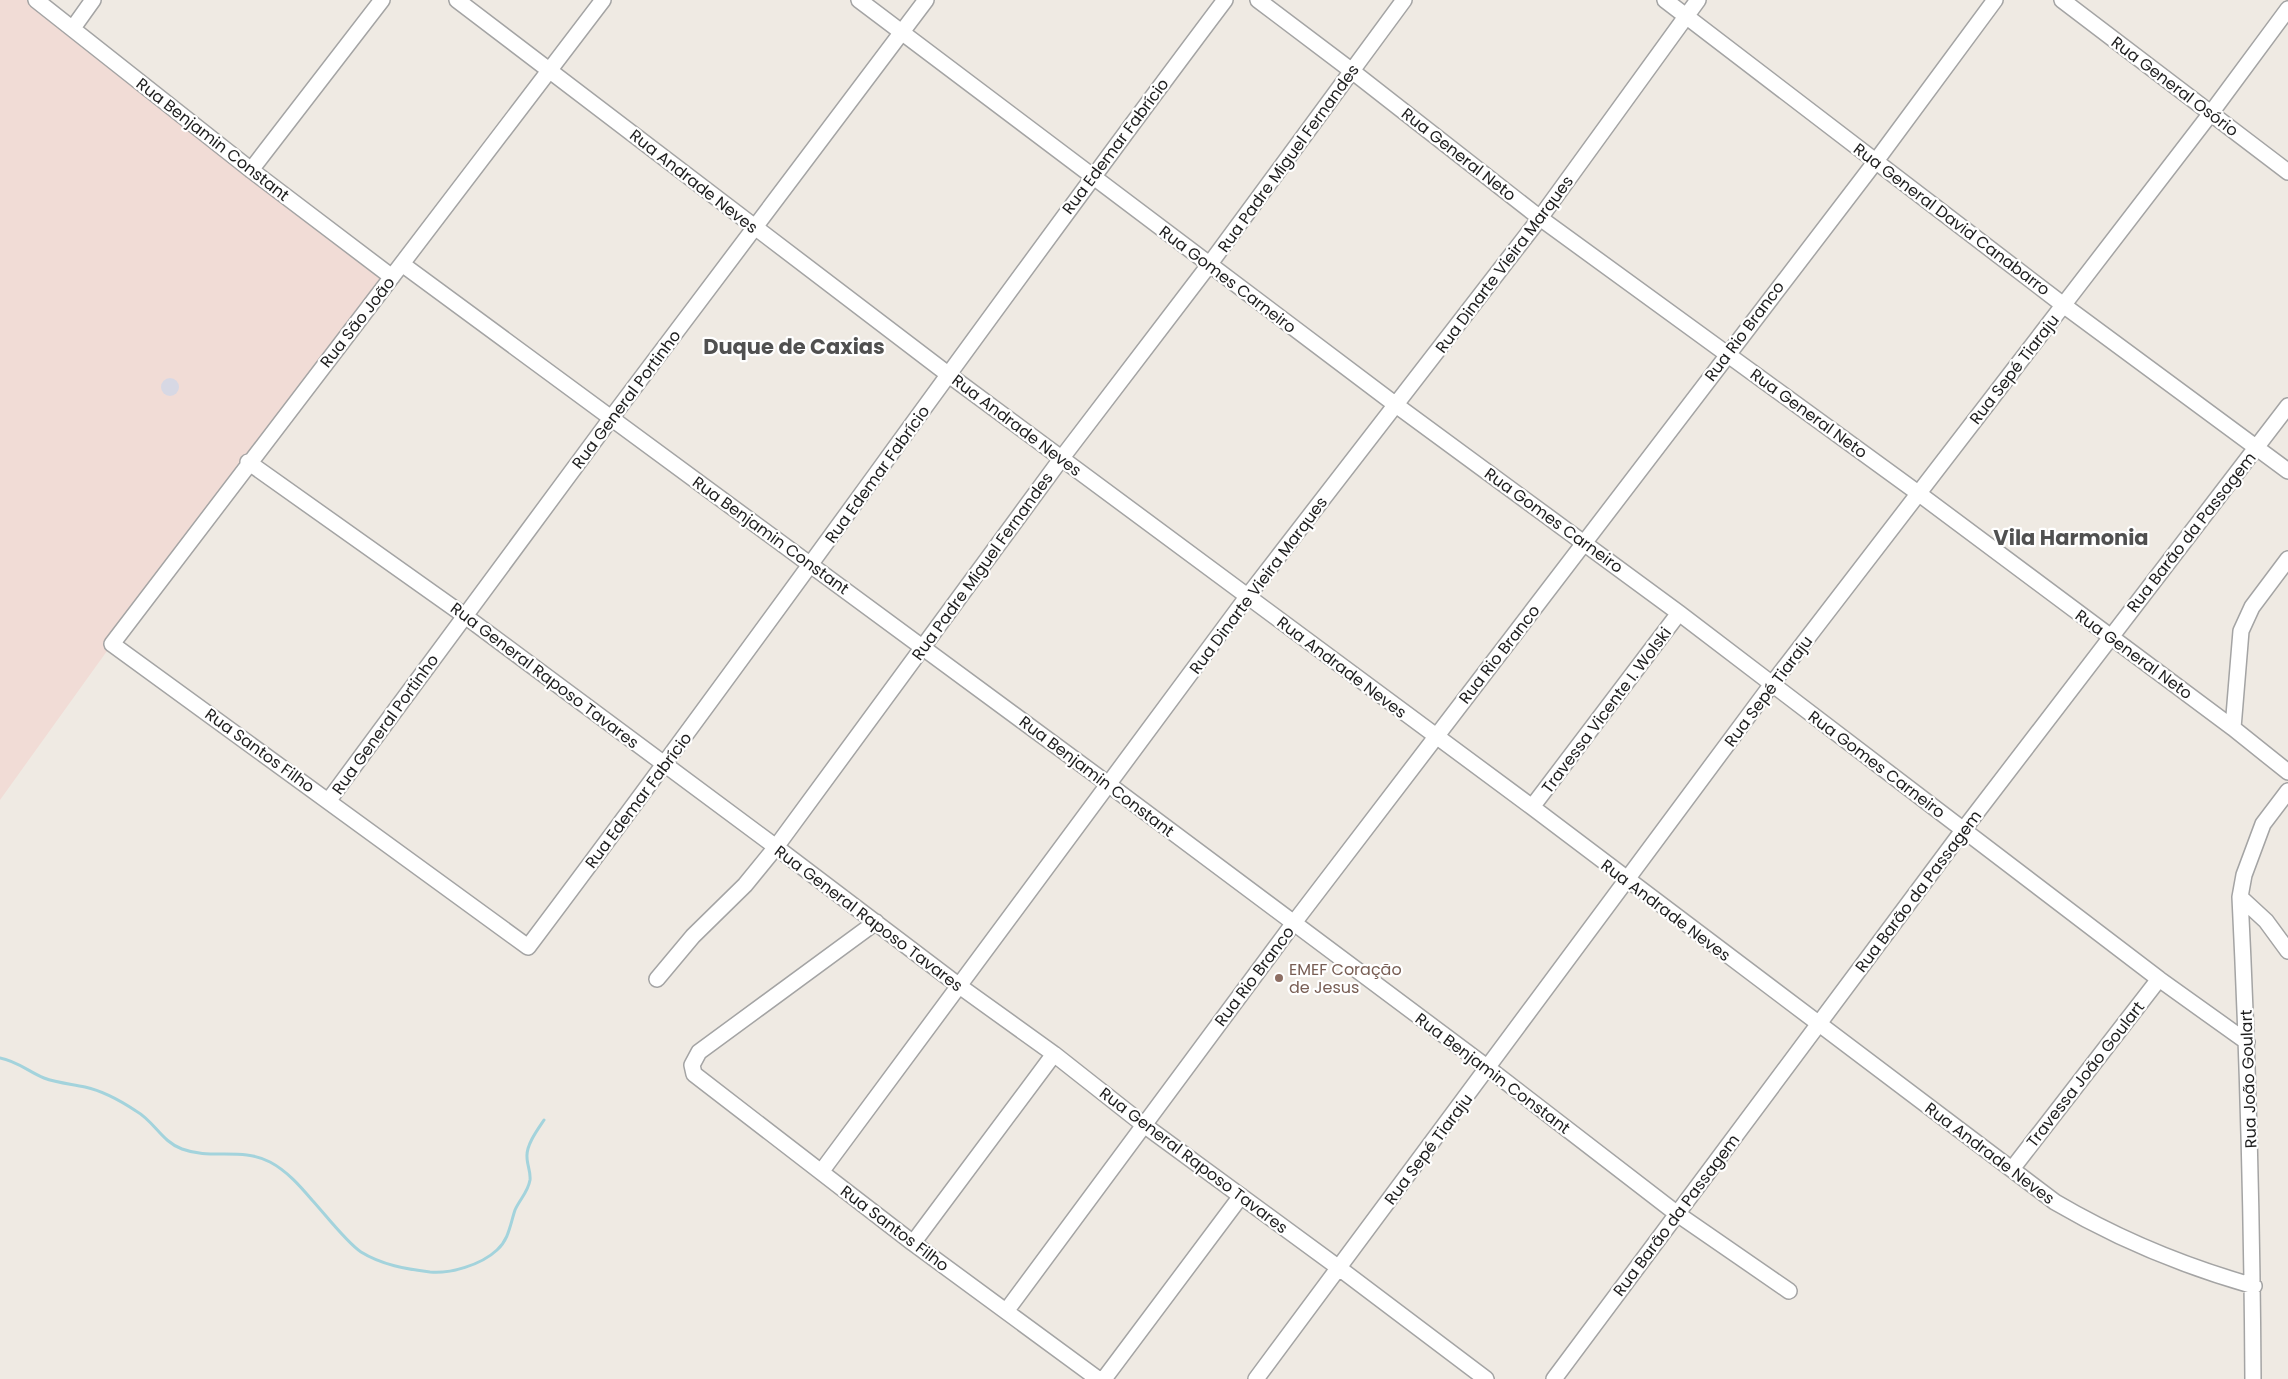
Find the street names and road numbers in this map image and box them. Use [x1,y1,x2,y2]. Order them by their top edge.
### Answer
street label: Rua General Osório [2106,31,2243,142]
street label: Rua Padre Miguel Fernandes [1212,60,1365,257]
street label: Rua Benjamin Constant [131,72,294,207]
street label: Rua Edemar Fabrício [1057,73,1174,219]
street label: Rua General Neto [1397,102,1521,206]
street label: Rua Andrade Neves [625,124,763,239]
street label: Rua General David Canabarro [1849,138,2055,301]
street label: Rua Dinarte Vieira Marques [1430,171,1579,358]
street label: Rua Gomes Carneiro [1154,220,1301,339]
street label: Rua São João [315,272,400,373]
street label: Rua Rio Branco [1699,276,1790,386]
street label: Rua Sepé Tiaraju [1964,310,2065,429]
street label: Rua General Portinho [567,325,686,474]
street label: Rua General Neto [1745,363,1872,464]
street label: Rua Andrade Neves [947,369,1086,482]
street label: Rua Edemar Fabrício [820,401,935,548]
street label: Rua Barão da Passagem [2121,447,2261,617]
street label: Rua Gomes Carneiro [1480,462,1628,579]
street label: Rua Padre Miguel Fernandes [906,468,1059,665]
street label: Rua Benjamin Constant [688,471,854,600]
street label: Rua Dinarte Vieira Marques [1184,492,1333,679]
street label: Rua General Raposo Tavares [446,597,644,754]
street label: Rua Rio Branco [1453,600,1545,709]
street label: Rua General Neto [2070,604,2197,705]
street label: Rua Andrade Neves [1272,611,1411,724]
street label: Travessa Vicente I. Wolski [1536,622,1677,798]
street label: Rua Sepé Tiaraju [1719,631,1818,752]
street label: Rua General Portinho [327,649,444,799]
street label: Rua Santos Filho [200,703,319,798]
street label: Rua Gomes Carneiro [1803,705,1950,824]
street label: Rua Benjamin Constant [1014,710,1179,842]
street label: Rua Edemar Fabrício [580,727,697,873]
street label: Rua Barão da Passagem [1850,805,1987,977]
street label: Rua General Raposo Tavares [770,840,968,997]
street label: Rua Andrade Neves [1596,854,1735,967]
street label: Rua Rio Branco [1209,921,1300,1031]
street label: Travessa João Goulart [2021,996,2150,1152]
street label: Rua Benjamin Constant [1410,1007,1575,1139]
street label: Rua João Goulart [2235,1009,2262,1149]
street label: Rua General Raposo Tavares [1095,1082,1293,1239]
street label: Rua Sepé Tiaraju [1379,1089,1478,1210]
street label: Rua Andrade Neves [1920,1097,2059,1210]
street label: Rua Barão da Passagem [1608,1129,1745,1301]
street label: Rua Santos Filho [836,1180,954,1277]

